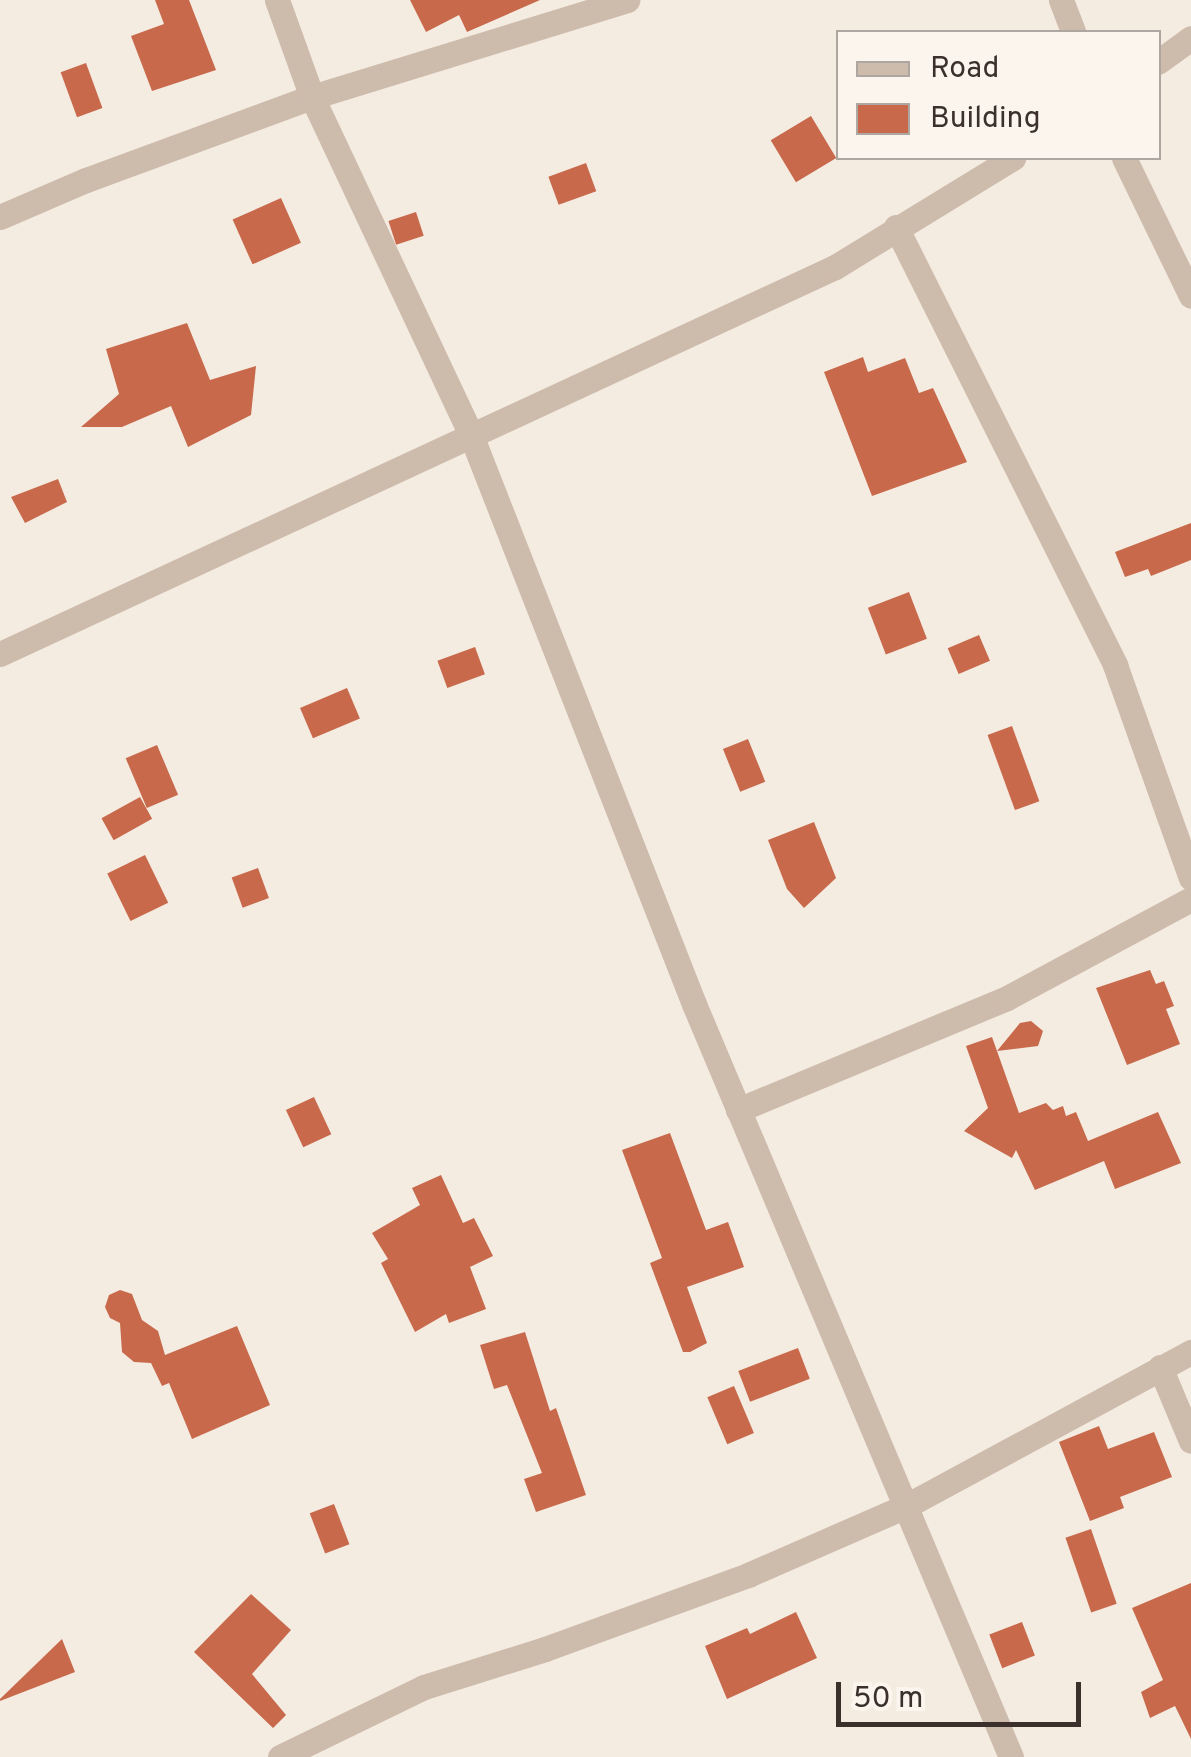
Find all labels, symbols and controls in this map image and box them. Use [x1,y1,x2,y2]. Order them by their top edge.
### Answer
legend [836,30,1161,160]
text: Road [930,51,999,88]
text: Building [930,101,1041,138]
scale bar [841,1662,1086,1724]
text: 50 m [853,1681,923,1718]

